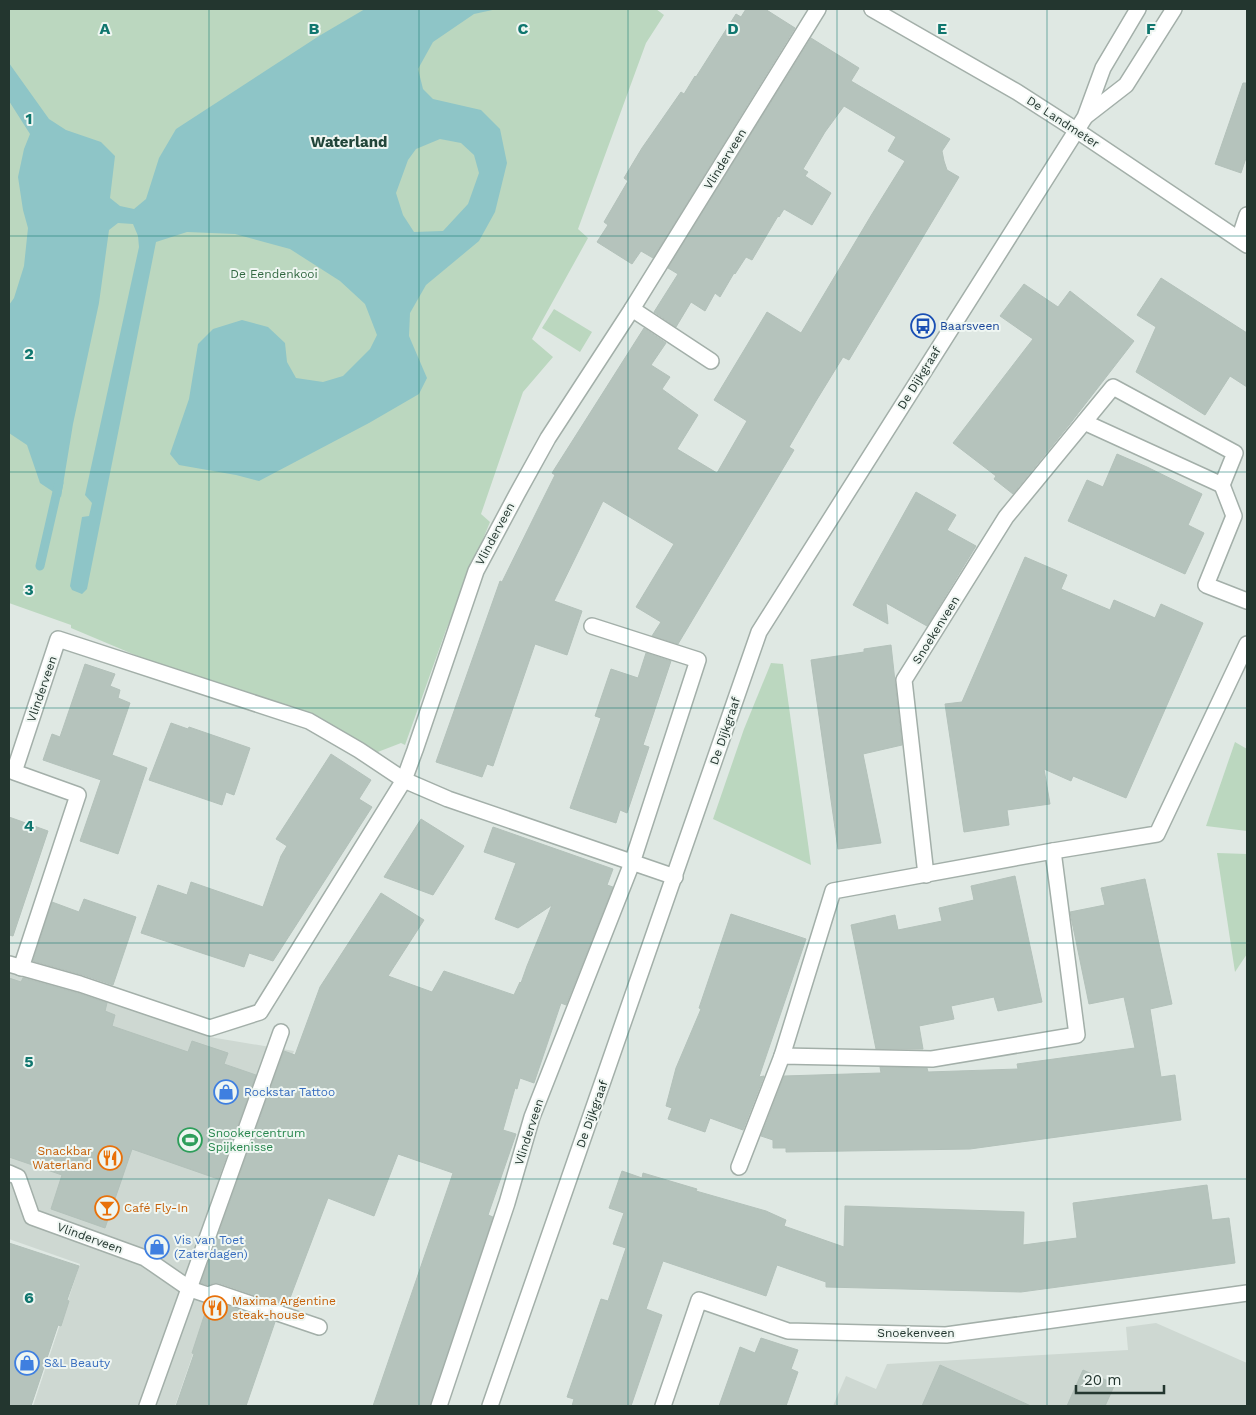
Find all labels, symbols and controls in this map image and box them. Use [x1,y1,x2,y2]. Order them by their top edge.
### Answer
text: A [100,19,111,38]
text: B [309,19,320,38]
text: C [518,19,529,38]
text: D [727,19,739,38]
text: E [937,19,947,38]
text: F [1146,19,1156,38]
street label: De Landmeter [1024,93,1102,151]
text: 1 [26,109,32,128]
street label: Vlinderveen [701,126,749,192]
district label: Waterland [311,133,387,151]
park label: De Eendenkooi [230,267,318,281]
bus stop icon: Baarsveen [910,313,936,339]
place label: Baarsveen [940,319,1000,333]
text: 2 [24,344,34,363]
street label: De Dijkgraaf [894,344,944,412]
street label: Vlinderveen [473,500,517,568]
text: 3 [24,580,34,599]
street label: Snoekenveen [910,593,962,667]
street label: Vlinderveen [24,654,60,724]
street label: De Dijkgraaf [707,695,743,767]
text: 4 [24,816,34,835]
text: 5 [24,1052,34,1071]
street label: De Dijkgraaf [573,1078,611,1150]
shop icon: Rockstar Tattoo [213,1079,239,1105]
place label: Rockstar Tattoo [244,1085,335,1099]
street label: Vlinderveen [512,1097,546,1167]
place label: Snookercentrum Spijkenisse [208,1126,305,1154]
sports icon: Snookercentrum Spijkenisse [177,1127,203,1153]
place label: Snackbar Waterland [32,1144,92,1172]
restaurant icon: Snackbar Waterland [97,1145,123,1171]
bar icon: Café Fly-In [94,1195,120,1221]
place label: Café Fly-In [124,1201,188,1215]
street label: Vlinderveen [55,1220,125,1256]
place label: Vis van Toet (Zaterdagen) [174,1233,248,1261]
shop icon: Vis van Toet (Zaterdagen) [144,1234,170,1260]
text: 6 [24,1288,34,1307]
place label: Maxima Argentine steak-house [232,1294,336,1322]
restaurant icon: Maxima Argentine steak-house [202,1295,228,1321]
street label: Snoekenveen [877,1326,955,1340]
shop icon: S&L Beauty [14,1350,40,1376]
place label: S&L Beauty [44,1356,111,1370]
scale bar [1076,1362,1164,1394]
text: 20 m [1084,1371,1122,1389]

